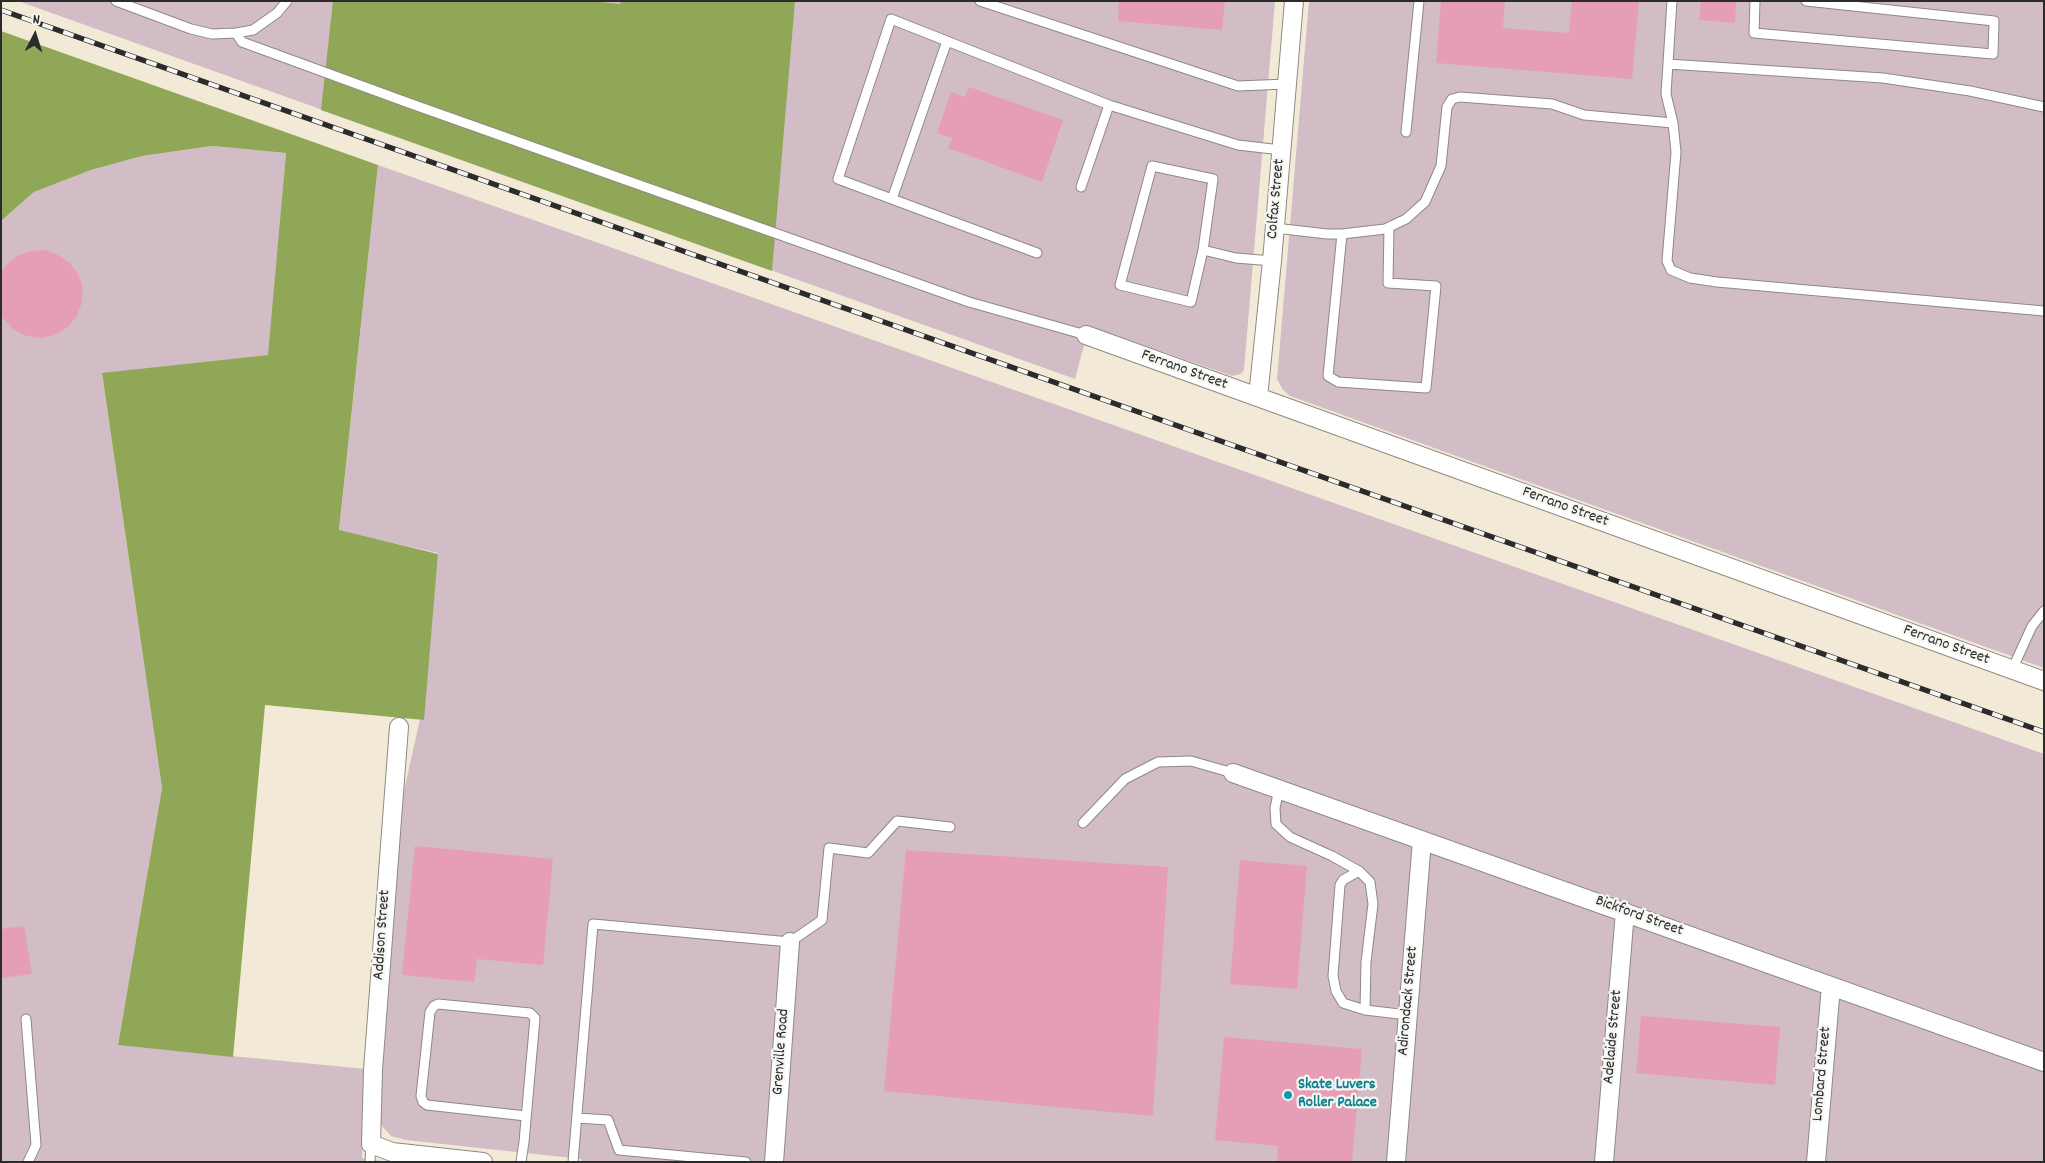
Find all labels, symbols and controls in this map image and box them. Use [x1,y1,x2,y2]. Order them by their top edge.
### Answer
north arrow [10,10,60,60]
text: N [32,10,41,30]
street label: Colfax Street [1264,158,1290,240]
street label: Ferrano Street [1138,346,1230,396]
street label: Ferrano Street [1519,483,1611,533]
street label: Ferrano Street [1900,621,1992,671]
street label: Addison Street [370,889,396,981]
street label: Bickford Street [1592,892,1686,942]
street label: Adirondack Street [1395,945,1423,1057]
street label: Adelaide Street [1600,989,1628,1085]
street label: Grenville Road [769,1008,795,1096]
street label: Lombard Street [1809,1026,1837,1122]
place label: Skate Luvers Roller Palace [1298,1076,1377,1114]
marker: Skate Luvers Roller Palace [1282,1089,1294,1101]

